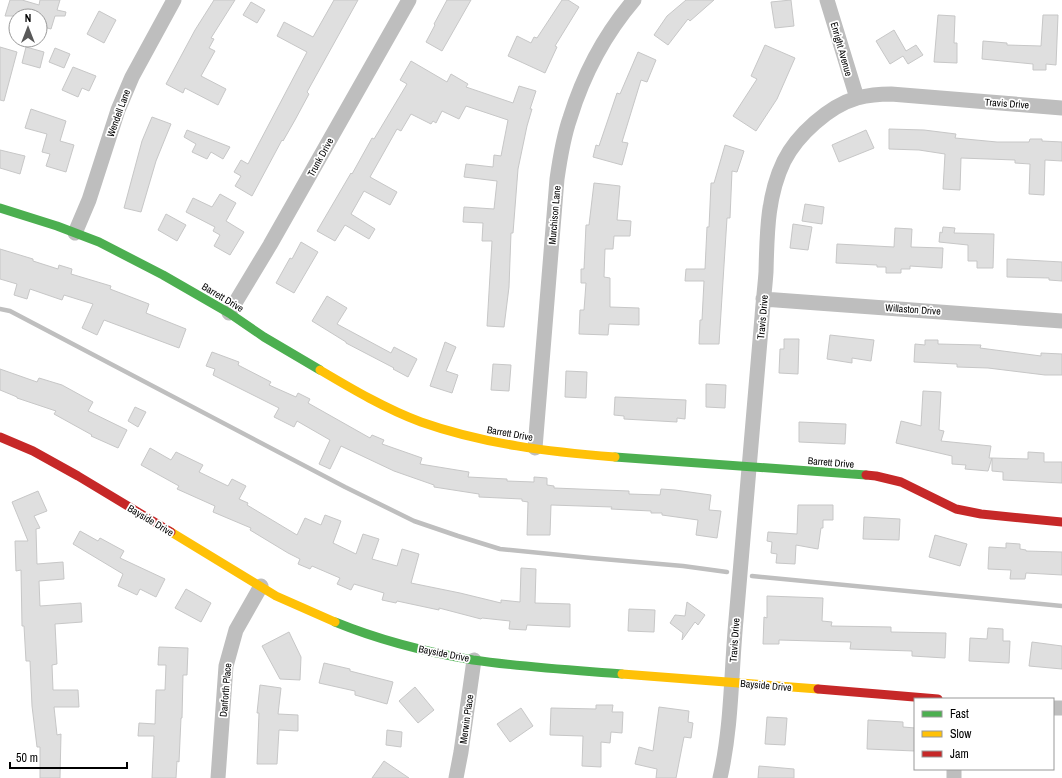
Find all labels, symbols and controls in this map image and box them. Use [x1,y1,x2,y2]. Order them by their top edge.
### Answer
north arrow [8,8,48,48]
text: N [25,11,31,25]
street label: Enright Avenue [828,20,856,78]
street label: Wendell Lane [104,87,133,139]
street label: Travis Drive [984,95,1030,112]
street label: Trunk Drive [304,135,337,179]
street label: Murchison Lane [545,185,564,245]
street label: Barrett Drive [199,280,246,315]
street label: Travis Drive [754,294,771,340]
street label: Willaston Drive [885,301,942,318]
street label: Barrett Drive [486,423,534,444]
street label: Barrett Drive [807,454,855,471]
street label: Bayside Drive [125,502,177,539]
street label: Travis Drive [726,617,743,663]
street label: Bayside Drive [417,642,471,665]
street label: Danforth Place [217,662,234,718]
street label: Bayside Drive [740,677,793,694]
street label: Merwin Place [457,693,476,745]
legend [914,698,1054,770]
text: Fast [950,706,969,722]
text: Slow [950,726,972,742]
scale bar [10,744,127,770]
text: Jam [950,746,969,762]
text: 50 m [16,750,38,766]

